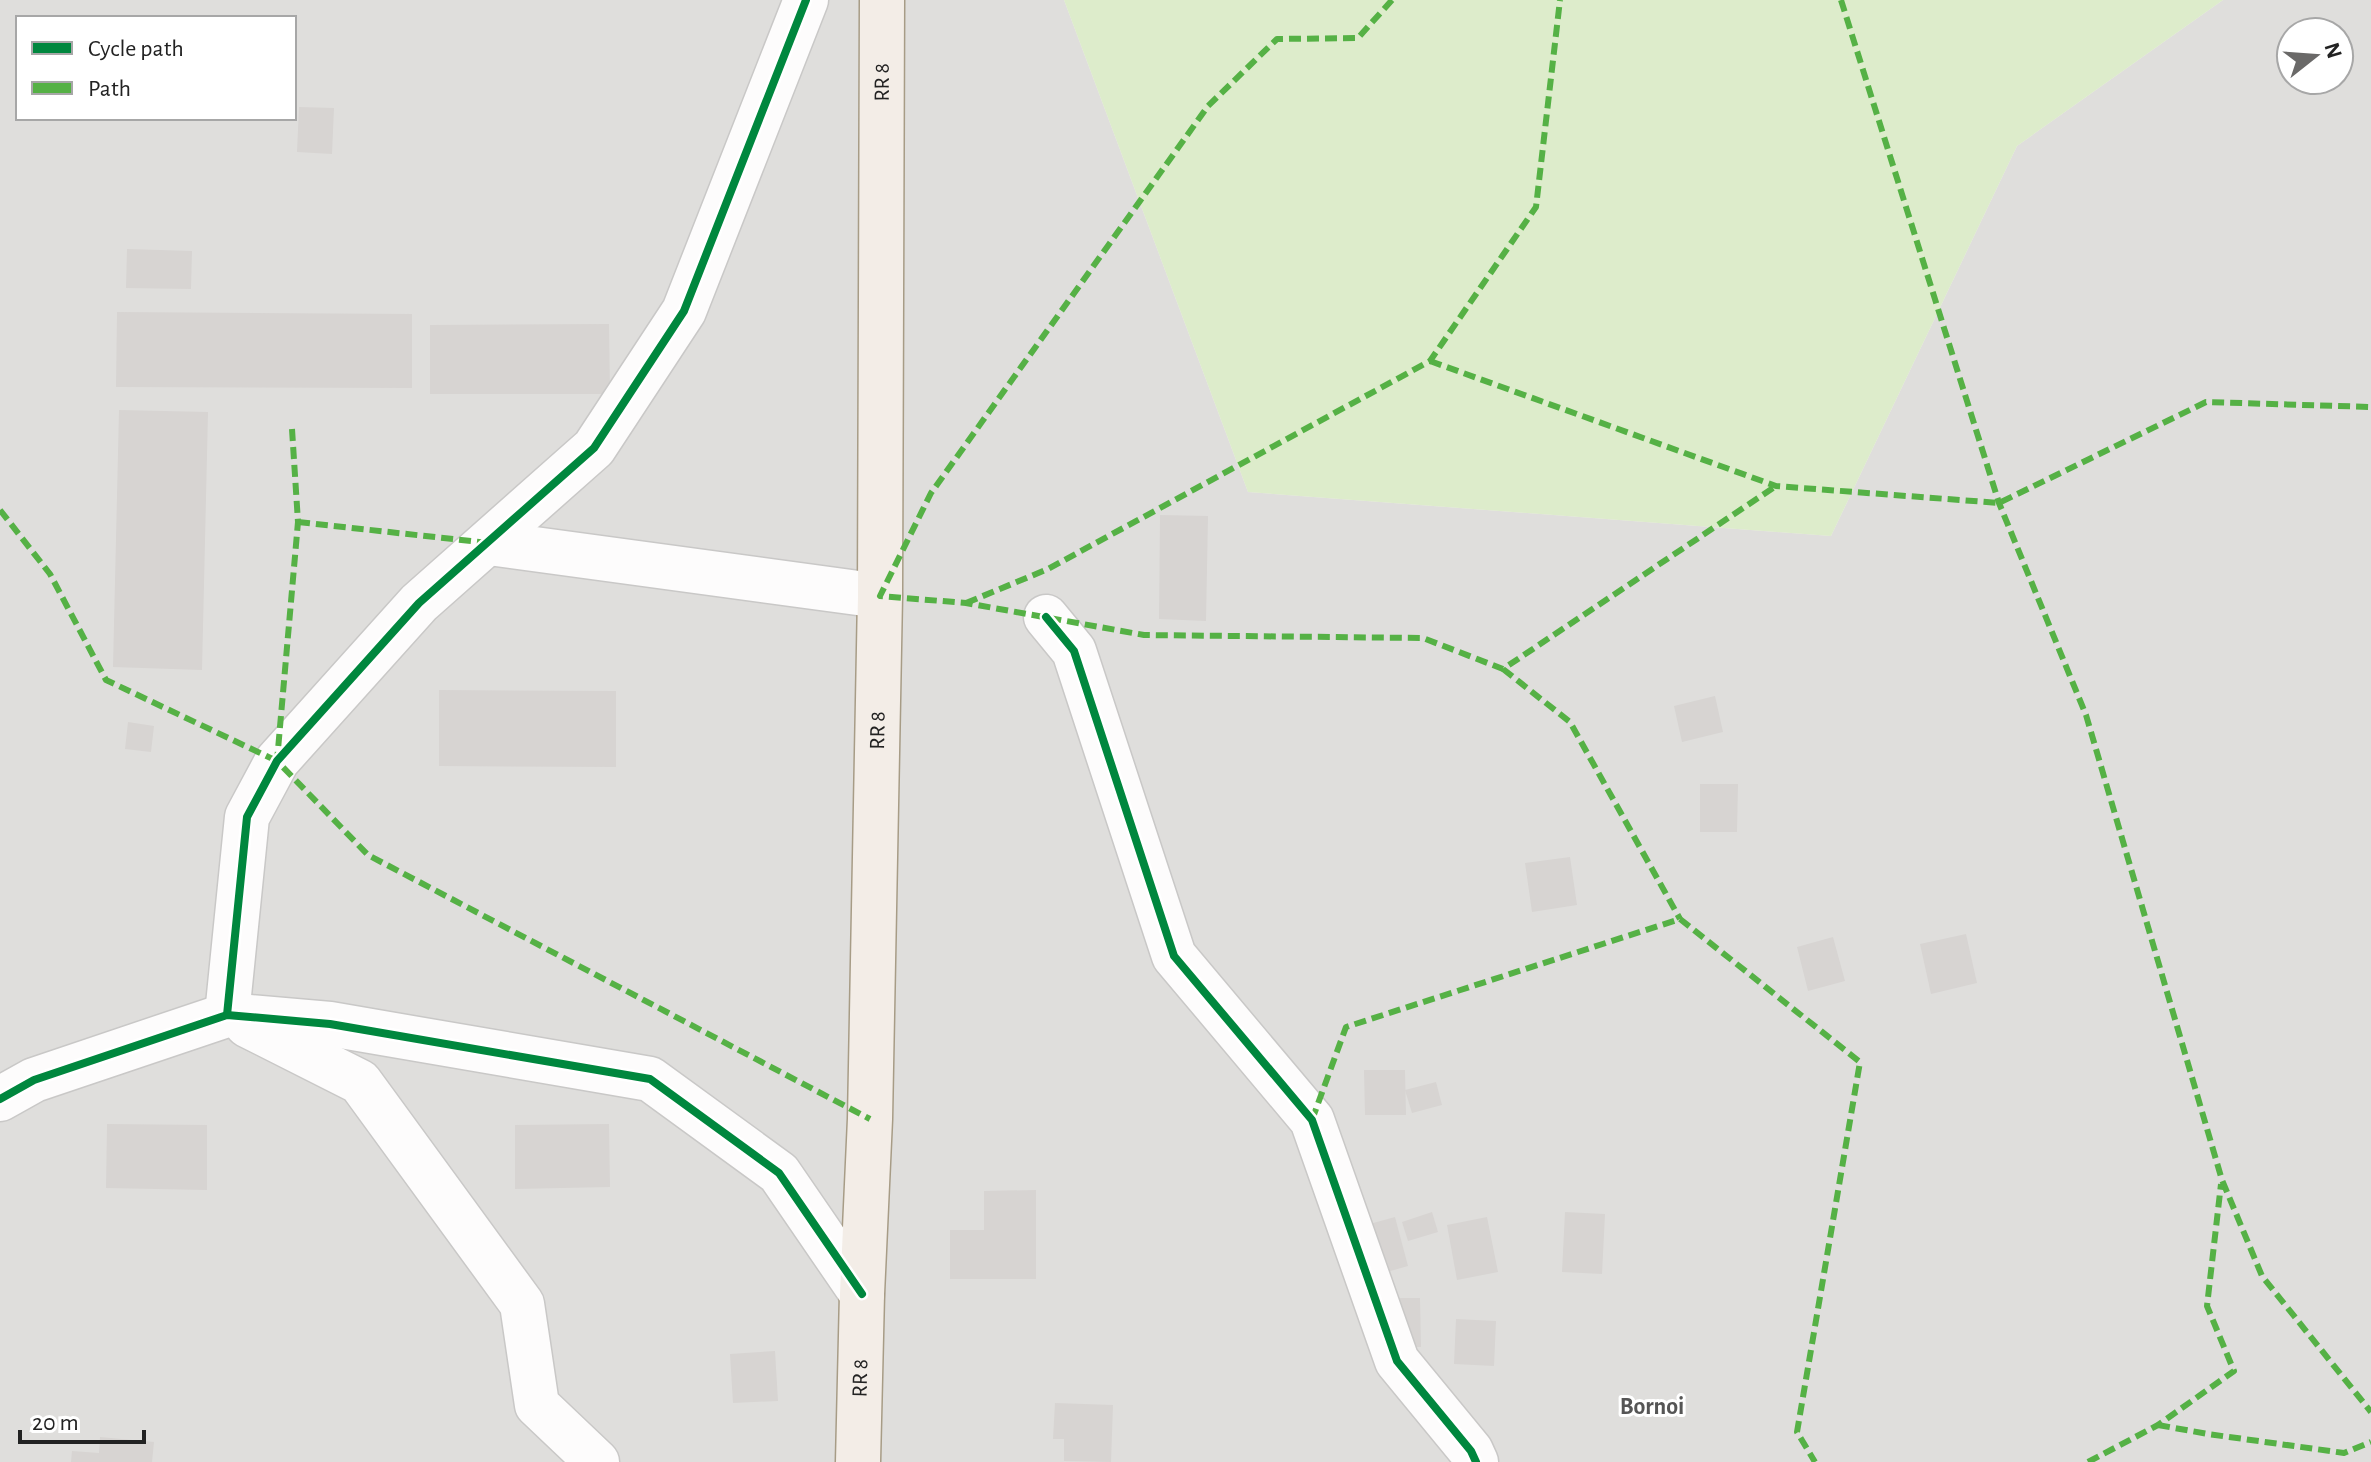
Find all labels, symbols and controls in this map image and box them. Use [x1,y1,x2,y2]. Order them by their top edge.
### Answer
legend [16,16,296,120]
north arrow [2275,16,2355,96]
text: Cycle path [88,37,184,61]
text: N [2320,40,2346,61]
street label: RR 8 [871,63,893,102]
text: Path [88,77,131,101]
street label: RR 8 [866,711,889,750]
street label: RR 8 [849,1359,871,1398]
scale bar [20,1394,144,1444]
district label: Bornoi [1620,1395,1684,1419]
text: 20 m [32,1411,79,1435]

